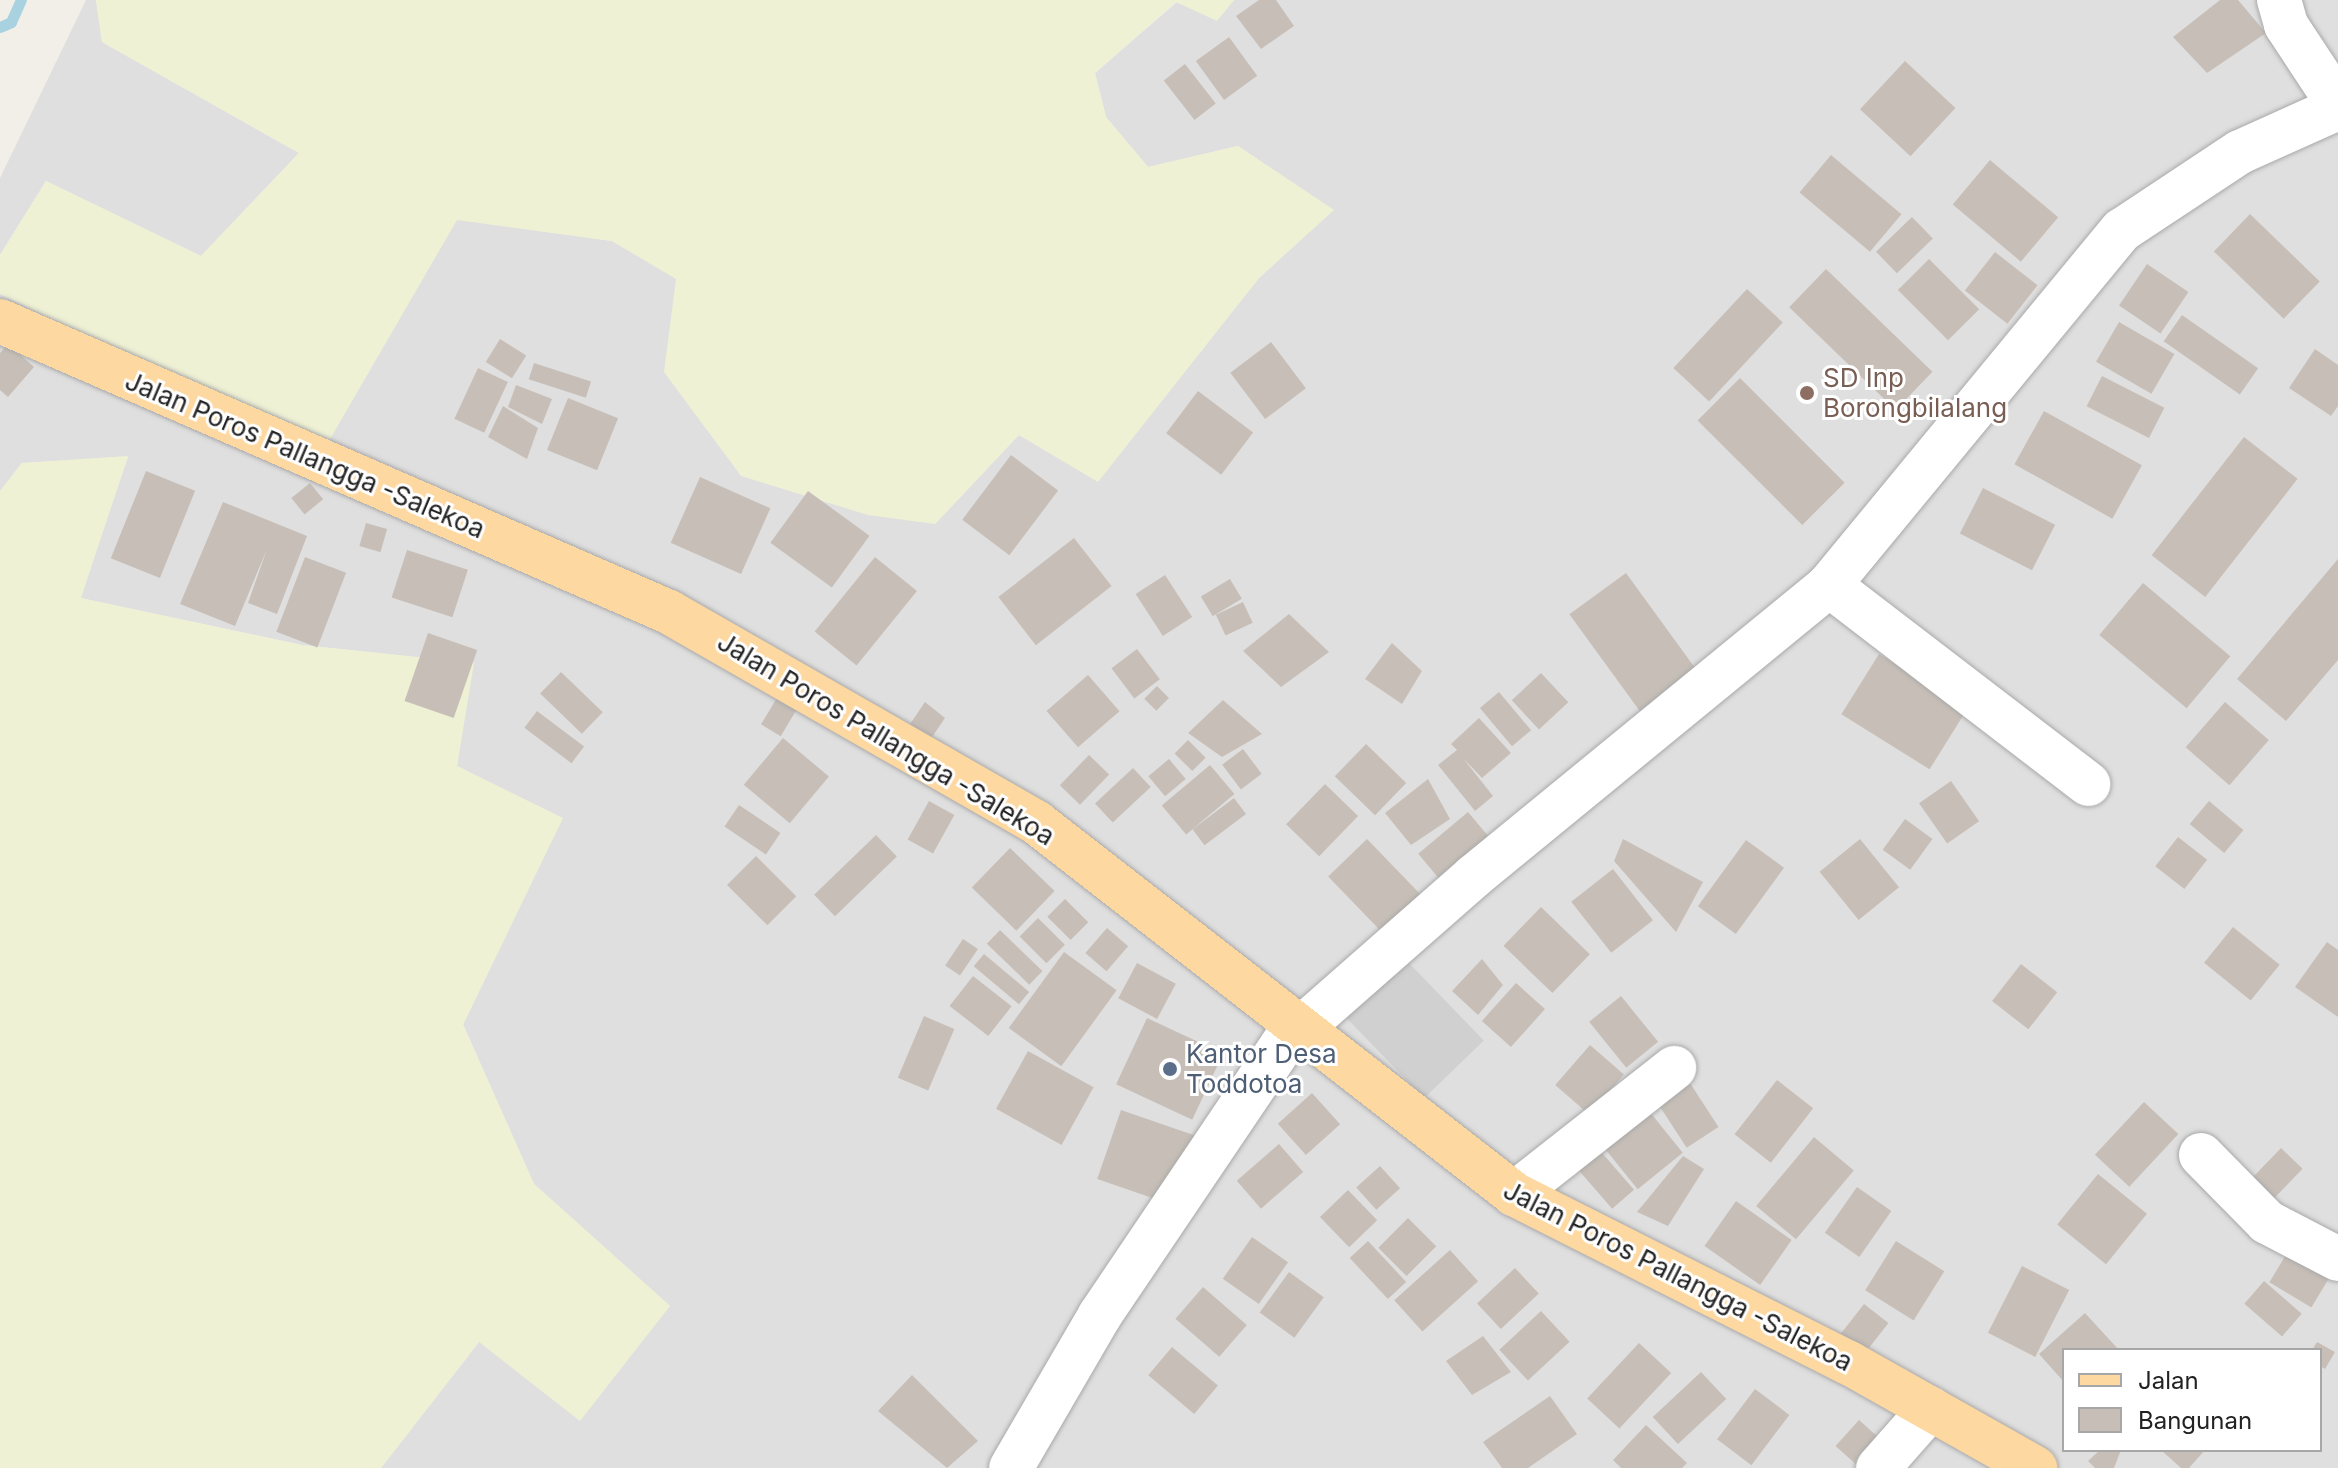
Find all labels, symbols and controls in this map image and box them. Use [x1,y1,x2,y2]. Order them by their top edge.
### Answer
place label: SD Inp Borongbilalang [1823,362,2007,424]
street label: Jalan Poros Pallangga -Salekoa [121,365,489,545]
marker: SD Inp Borongbilalang [1798,384,1816,402]
street label: Jalan Poros Pallangga -Salekoa [712,626,1060,852]
place label: Kantor Desa Toddotoa [1186,1038,1337,1100]
marker: Kantor Desa Toddotoa [1161,1060,1179,1078]
street label: Jalan Poros Pallangga -Salekoa [1498,1174,1858,1378]
legend [2062,1348,2322,1452]
text: Jalan [2138,1366,2199,1395]
text: Bangunan [2138,1406,2252,1435]

